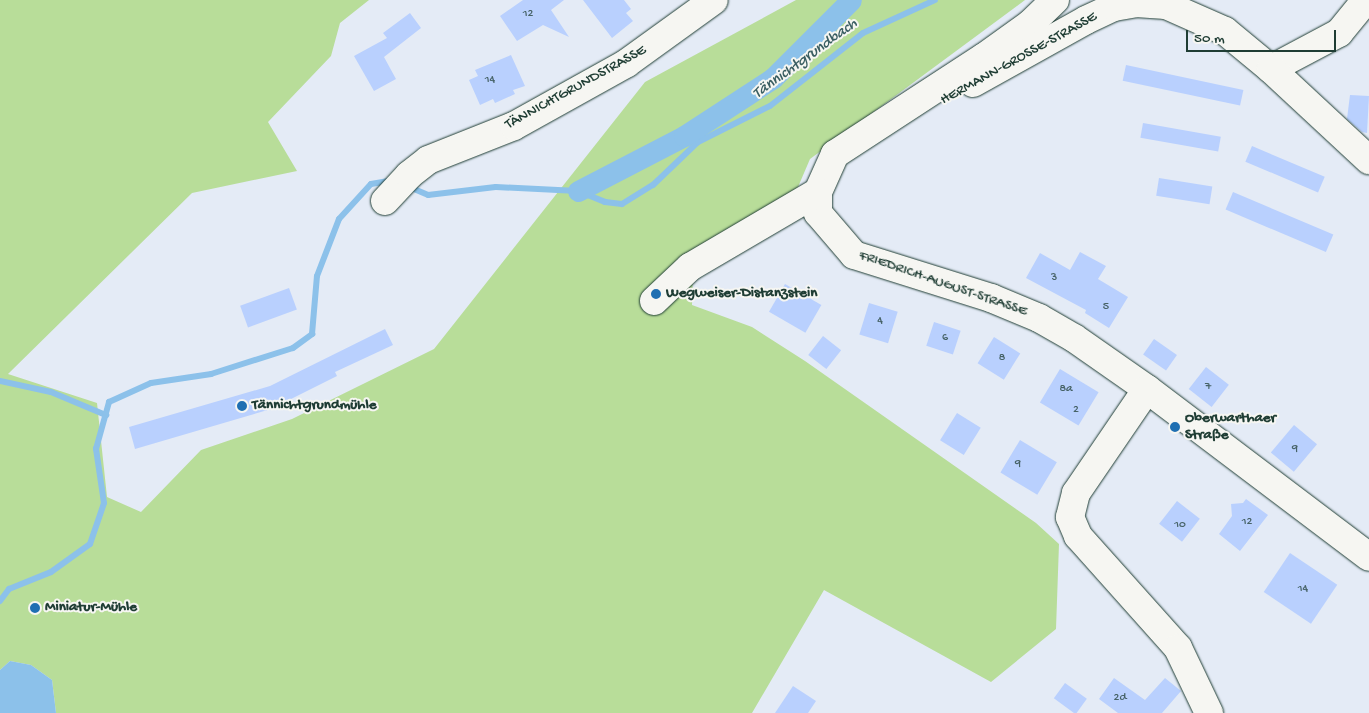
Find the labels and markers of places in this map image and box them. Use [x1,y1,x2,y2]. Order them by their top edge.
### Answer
place label: Wegweiser-Distanzstein [666,285,817,303]
marker: Wegweiser-Distanzstein [650,288,662,300]
place label: Tännichtgrundmühle [252,397,376,415]
marker: Tännichtgrundmühle [236,400,248,412]
place label: Oberwarthaer Straße [1185,409,1276,444]
marker: Oberwarthaer Straße [1169,421,1181,433]
place label: Miniatur-Mühle [45,599,137,617]
marker: Miniatur-Mühle [29,602,41,614]

